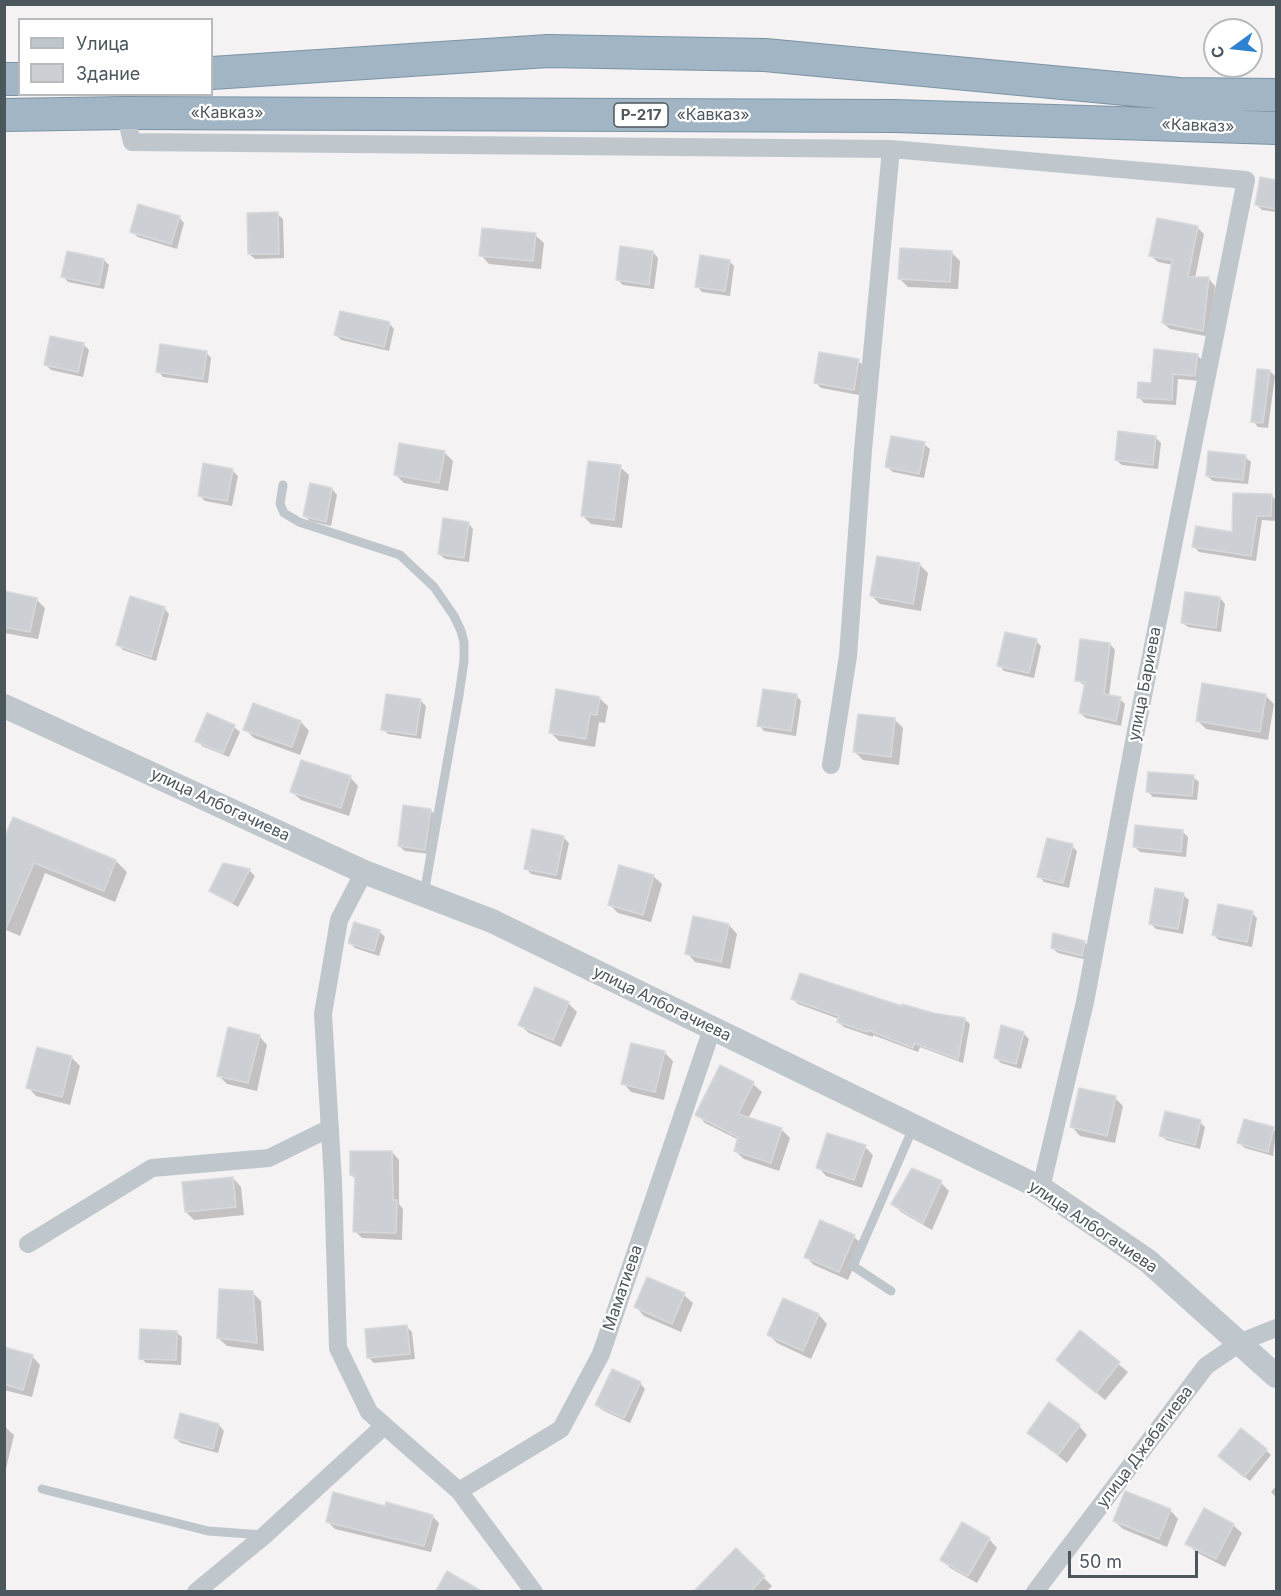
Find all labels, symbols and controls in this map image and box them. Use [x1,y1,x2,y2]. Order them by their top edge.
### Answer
legend [18,18,213,96]
north arrow [1203,18,1263,78]
text: Улица [76,33,129,54]
text: С [1206,44,1229,60]
text: Здание [76,63,140,84]
street label: «Кавказ» [191,103,263,123]
road number: Р-217 [614,103,668,127]
street label: «Кавказ» [677,105,749,125]
street label: «Кавказ» [1161,115,1235,137]
street label: улица Бариева [1125,625,1165,743]
street label: улица Албогачиева [147,764,293,846]
street label: улица Албогачиева [590,962,734,1046]
street label: улица Албогачиева [1025,1177,1161,1277]
street label: Маматиева [599,1243,647,1333]
street label: улица Джабагиева [1093,1382,1197,1512]
scale bar [1071,1539,1202,1577]
text: 50 m [1079,1551,1122,1572]

